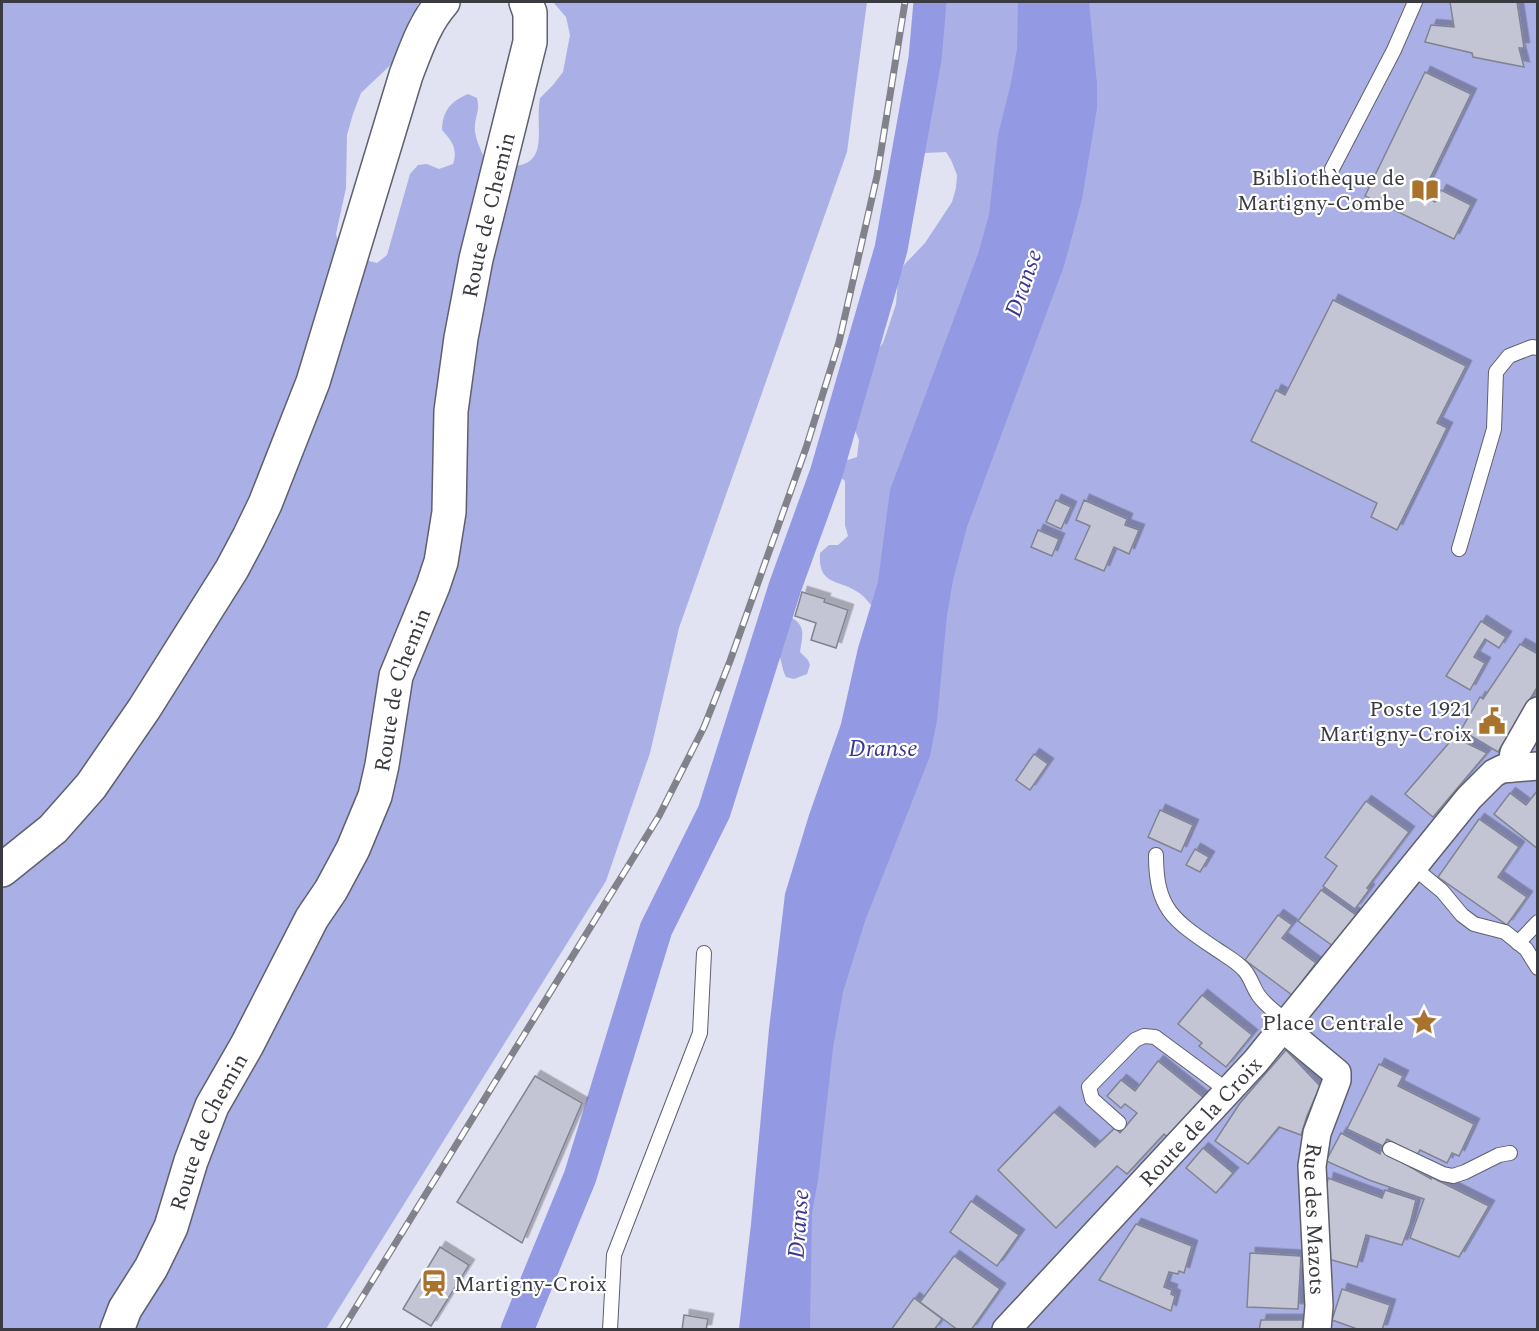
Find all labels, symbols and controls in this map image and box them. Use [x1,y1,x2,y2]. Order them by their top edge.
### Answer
street label: Route de Chemin [454,129,525,301]
place label: Bibliothèque de Martigny-Combe [1237,162,1405,220]
library icon: Bibliothèque de Martigny-Combe [1410,175,1440,205]
water label: Dranse [996,245,1052,322]
street label: Route de Chemin [366,603,440,774]
place label: Poste 1921 Martigny-Croix [1319,693,1472,751]
public building icon: Poste 1921 Martigny-Croix [1477,706,1507,736]
water label: Dranse [848,731,918,767]
place label: Place Centrale [1262,1007,1404,1040]
place icon: Place Centrale [1409,1007,1439,1037]
street label: Route de Chemin [162,1047,257,1215]
street label: Route de la Croix [1132,1049,1271,1195]
street label: Rue des Mazots [1294,1140,1333,1296]
water label: Dranse [779,1188,819,1260]
station icon: Martigny-Croix [419,1268,449,1298]
place label: Martigny-Croix [454,1268,607,1301]

